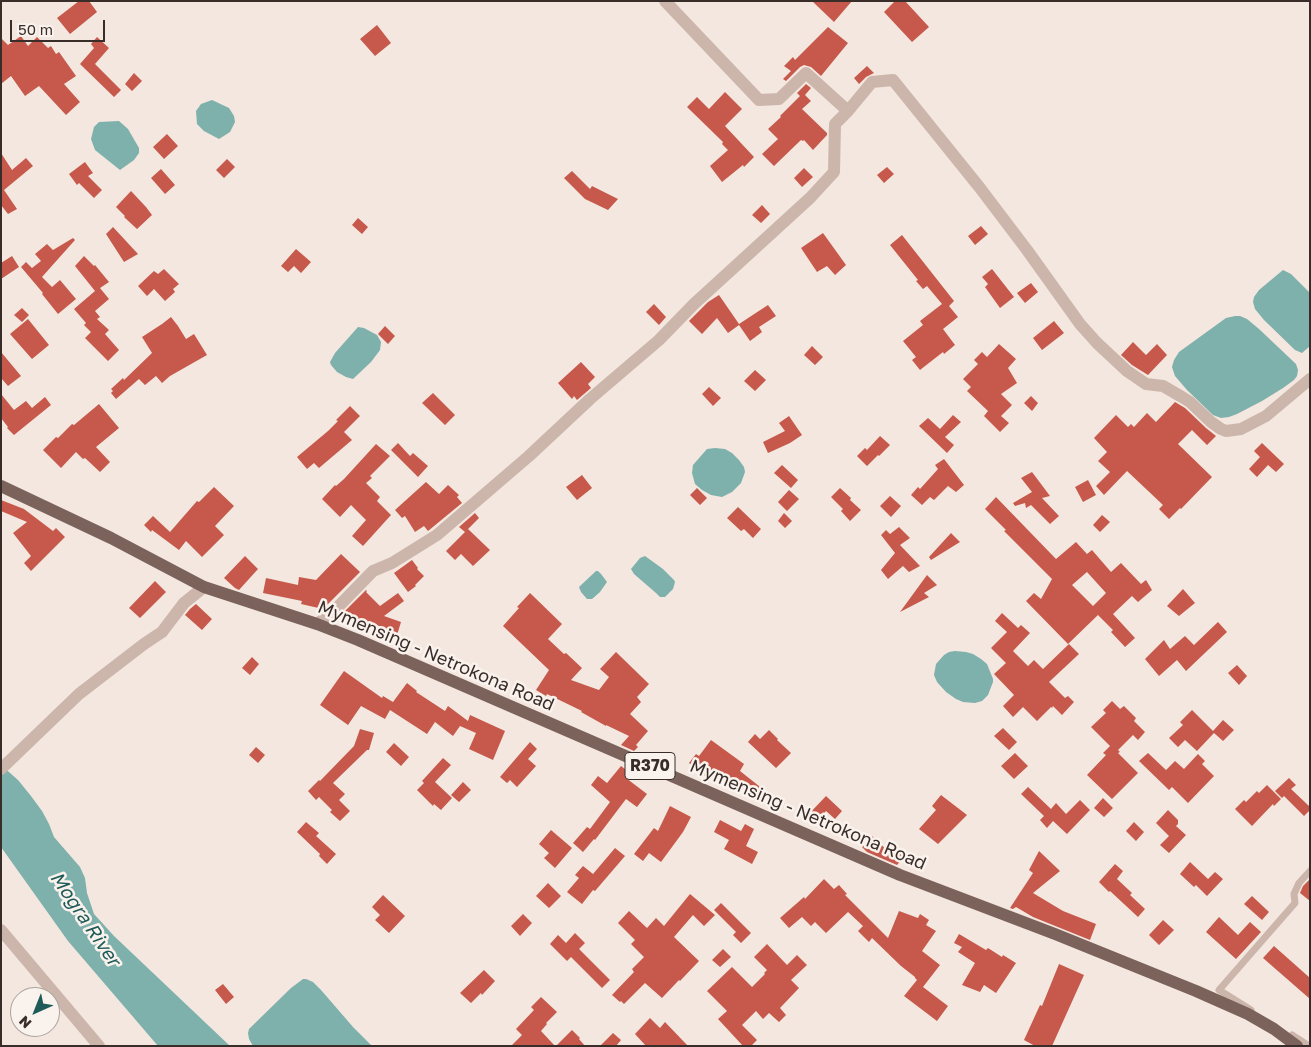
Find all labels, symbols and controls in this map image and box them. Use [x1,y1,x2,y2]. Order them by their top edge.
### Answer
scale bar [12,10,108,42]
text: 50 m [18,20,53,38]
street label: Mymensing - Netrokona Road [315,596,557,716]
road number: R370 [625,752,675,779]
street label: Mymensing - Netrokona Road [687,755,929,875]
water label: Mogra River [45,868,125,970]
north arrow [10,987,60,1037]
text: N [15,1013,35,1032]

